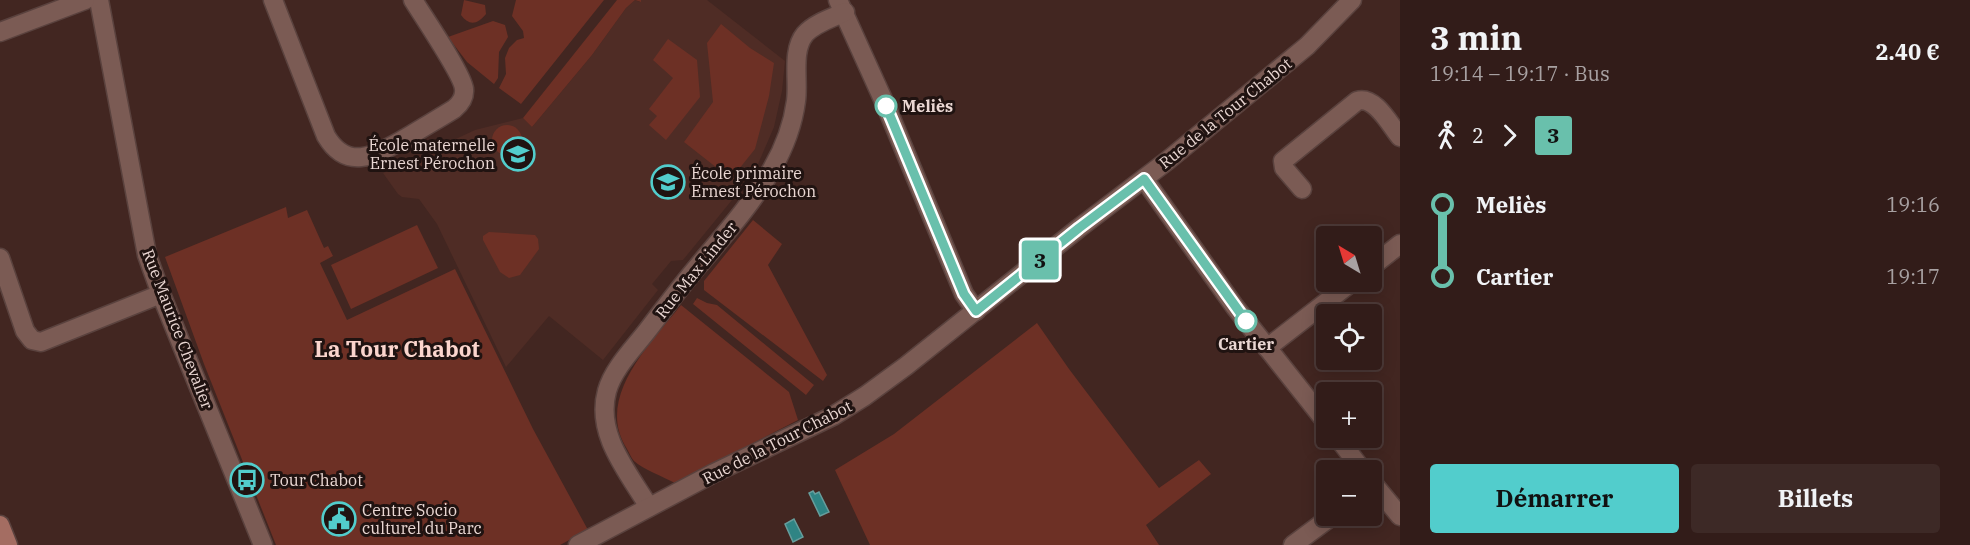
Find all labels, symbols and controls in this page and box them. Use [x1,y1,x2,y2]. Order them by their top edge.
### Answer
text: 3 min [1430,16,1522,59]
text: 2.40 € [1875,37,1940,66]
street label: Rue de la Tour Chabot [1155,53,1296,173]
text: 19:14 – 19:17 · Bus [1430,60,1610,87]
marker: Meliès [875,95,897,117]
place label: Meliès [902,96,953,116]
icon: walk [1430,119,1463,152]
icon: forward [1493,119,1526,152]
text: 3 [1547,121,1560,149]
text: 2 [1472,122,1484,149]
place label: École maternelle Ernest Pérochon [369,134,495,173]
school or university icon: École maternelle Ernest Pérochon [500,136,536,172]
place label: École primaire Ernest Pérochon [691,162,816,201]
school or university icon: École primaire Ernest Pérochon [650,164,686,200]
text: Meliès [1476,190,1546,219]
text: 19:16 [1886,191,1940,218]
street label: Rue Max Linder [651,218,741,322]
north arrow [1316,226,1382,292]
map controls [1316,226,1382,526]
line badge: 3 [1020,240,1060,280]
street label: Rue Maurice Chevalier [138,246,218,412]
text: 3 [1034,246,1046,274]
text: Cartier [1476,262,1553,291]
text: 19:17 [1886,263,1940,290]
button: locate [1316,304,1382,370]
marker: Cartier [1235,310,1257,332]
district label: La Tour Chabot [314,334,480,363]
place label: Cartier [1218,334,1274,354]
button: + [1316,382,1382,448]
street label: Rue de la Tour Chabot [699,395,855,488]
button: − [1316,460,1382,526]
bus stop icon: Tour Chabot [229,462,265,498]
button: Démarrer [1430,464,1679,533]
button: Billets [1691,464,1940,533]
place label: Tour Chabot [270,470,363,490]
place label: Centre Socio culturel du Parc [362,500,482,538]
public building icon: Centre Socio culturel du Parc [321,501,357,537]

